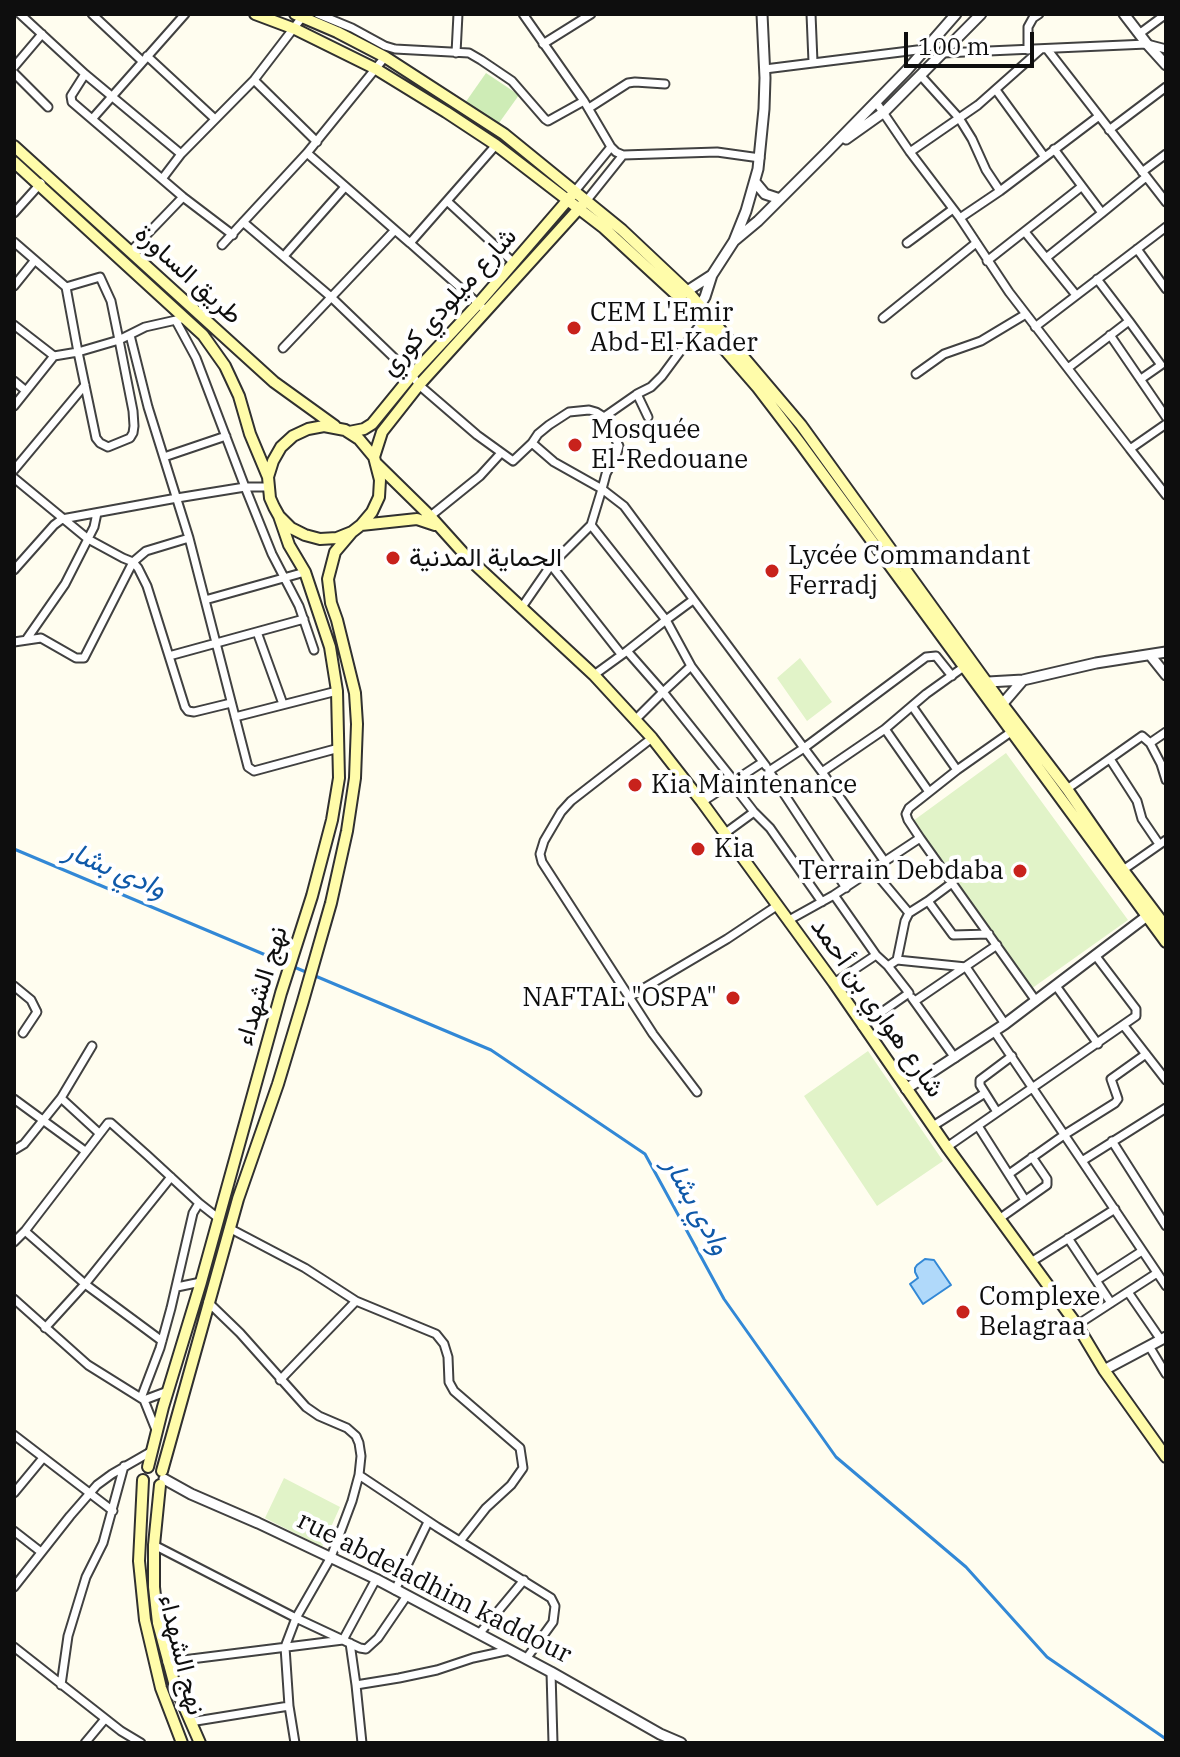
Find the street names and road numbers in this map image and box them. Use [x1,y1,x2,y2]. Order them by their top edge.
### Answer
street label: طريق الساورة [128,219,248,331]
street label: شارع ميلودي كوري [374,221,524,383]
street label: شارع هواري بن أحمد [803,912,951,1104]
street label: نهج الشهداء [229,923,295,1049]
street label: rue abdeladhim kaddour [292,1505,576,1671]
street label: نهج الشهداء [151,1592,211,1718]

